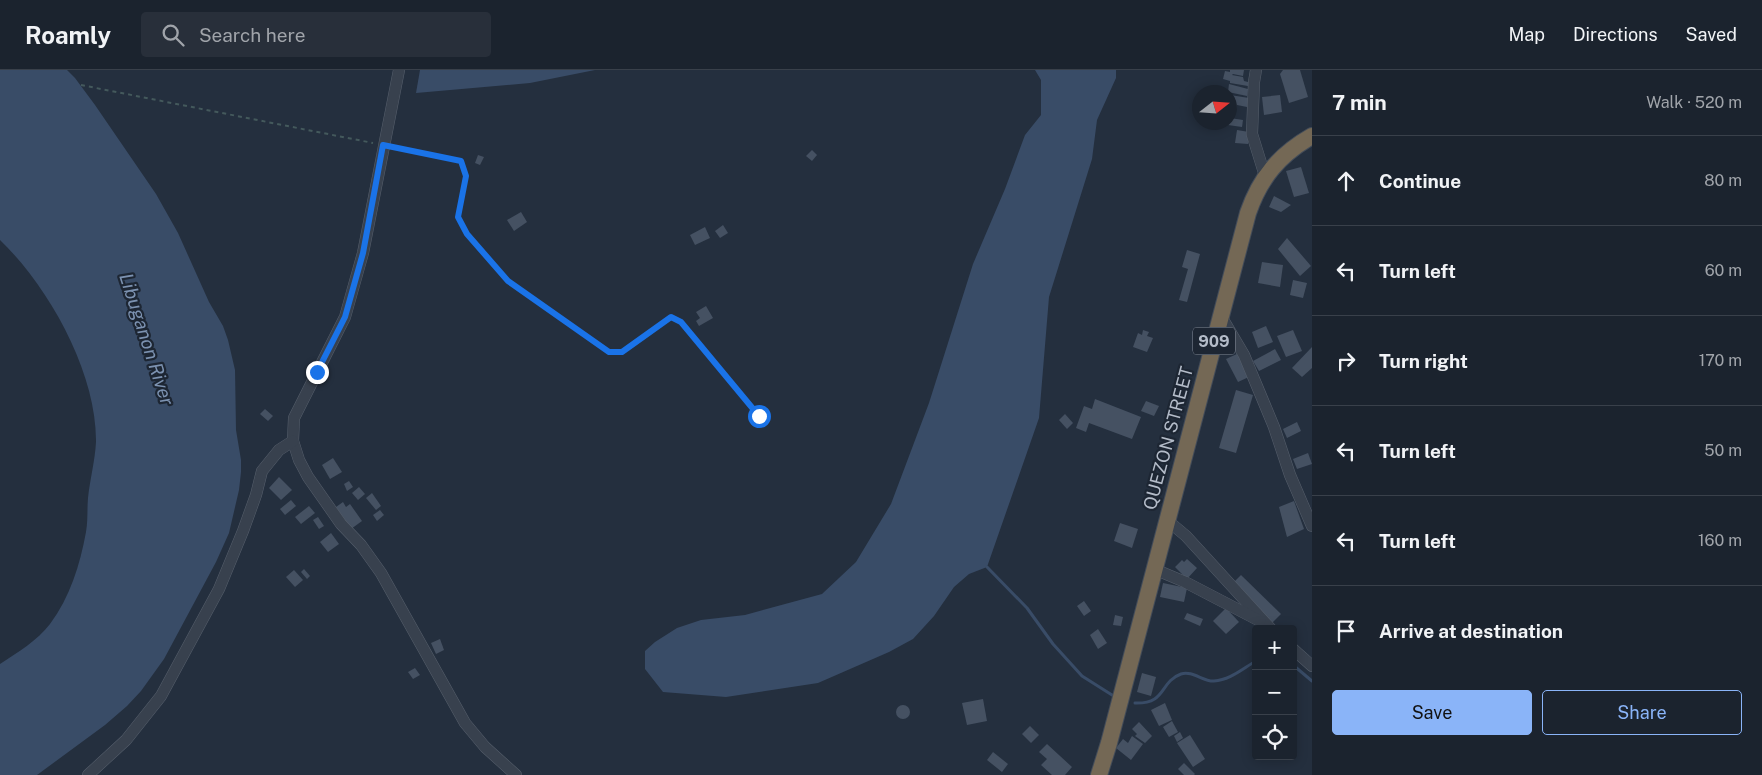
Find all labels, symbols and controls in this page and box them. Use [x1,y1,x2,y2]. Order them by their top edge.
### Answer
search box [141,12,491,57]
text: Roamly [25,21,111,49]
icon: search [159,21,187,49]
text: Search here [199,24,306,46]
text: Map [1508,24,1545,45]
text: Directions [1573,24,1658,45]
text: Saved [1686,24,1737,45]
north arrow [1192,85,1237,130]
text: 7 min [1332,90,1387,115]
text: Walk · 520 m [1646,93,1742,112]
icon: ahead [1332,167,1360,195]
text: Continue [1379,170,1461,192]
text: 80 m [1704,171,1742,190]
icon: left [1332,257,1360,285]
text: Turn left [1379,260,1456,282]
text: 60 m [1705,261,1742,280]
water label: Libuganon River [115,270,179,409]
road number: 909 [1193,328,1235,354]
icon: right [1332,347,1360,375]
text: Turn right [1379,350,1468,372]
text: 170 m [1699,351,1742,370]
route end [306,361,329,384]
street label: QUEZON STREET [1139,364,1197,512]
route start [748,405,771,428]
icon: left [1332,437,1360,465]
text: Turn left [1379,440,1456,462]
text: 50 m [1704,441,1742,460]
icon: left [1332,527,1360,555]
text: Turn left [1379,530,1456,552]
text: 160 m [1698,531,1742,550]
icon: arrive [1332,617,1360,645]
text: Arrive at destination [1379,620,1563,642]
map controls [1252,625,1297,760]
button: + [1252,625,1297,670]
button: − [1252,670,1297,715]
button: Save [1332,690,1532,735]
button: Share [1542,690,1742,735]
button: locate [1252,715,1297,760]

